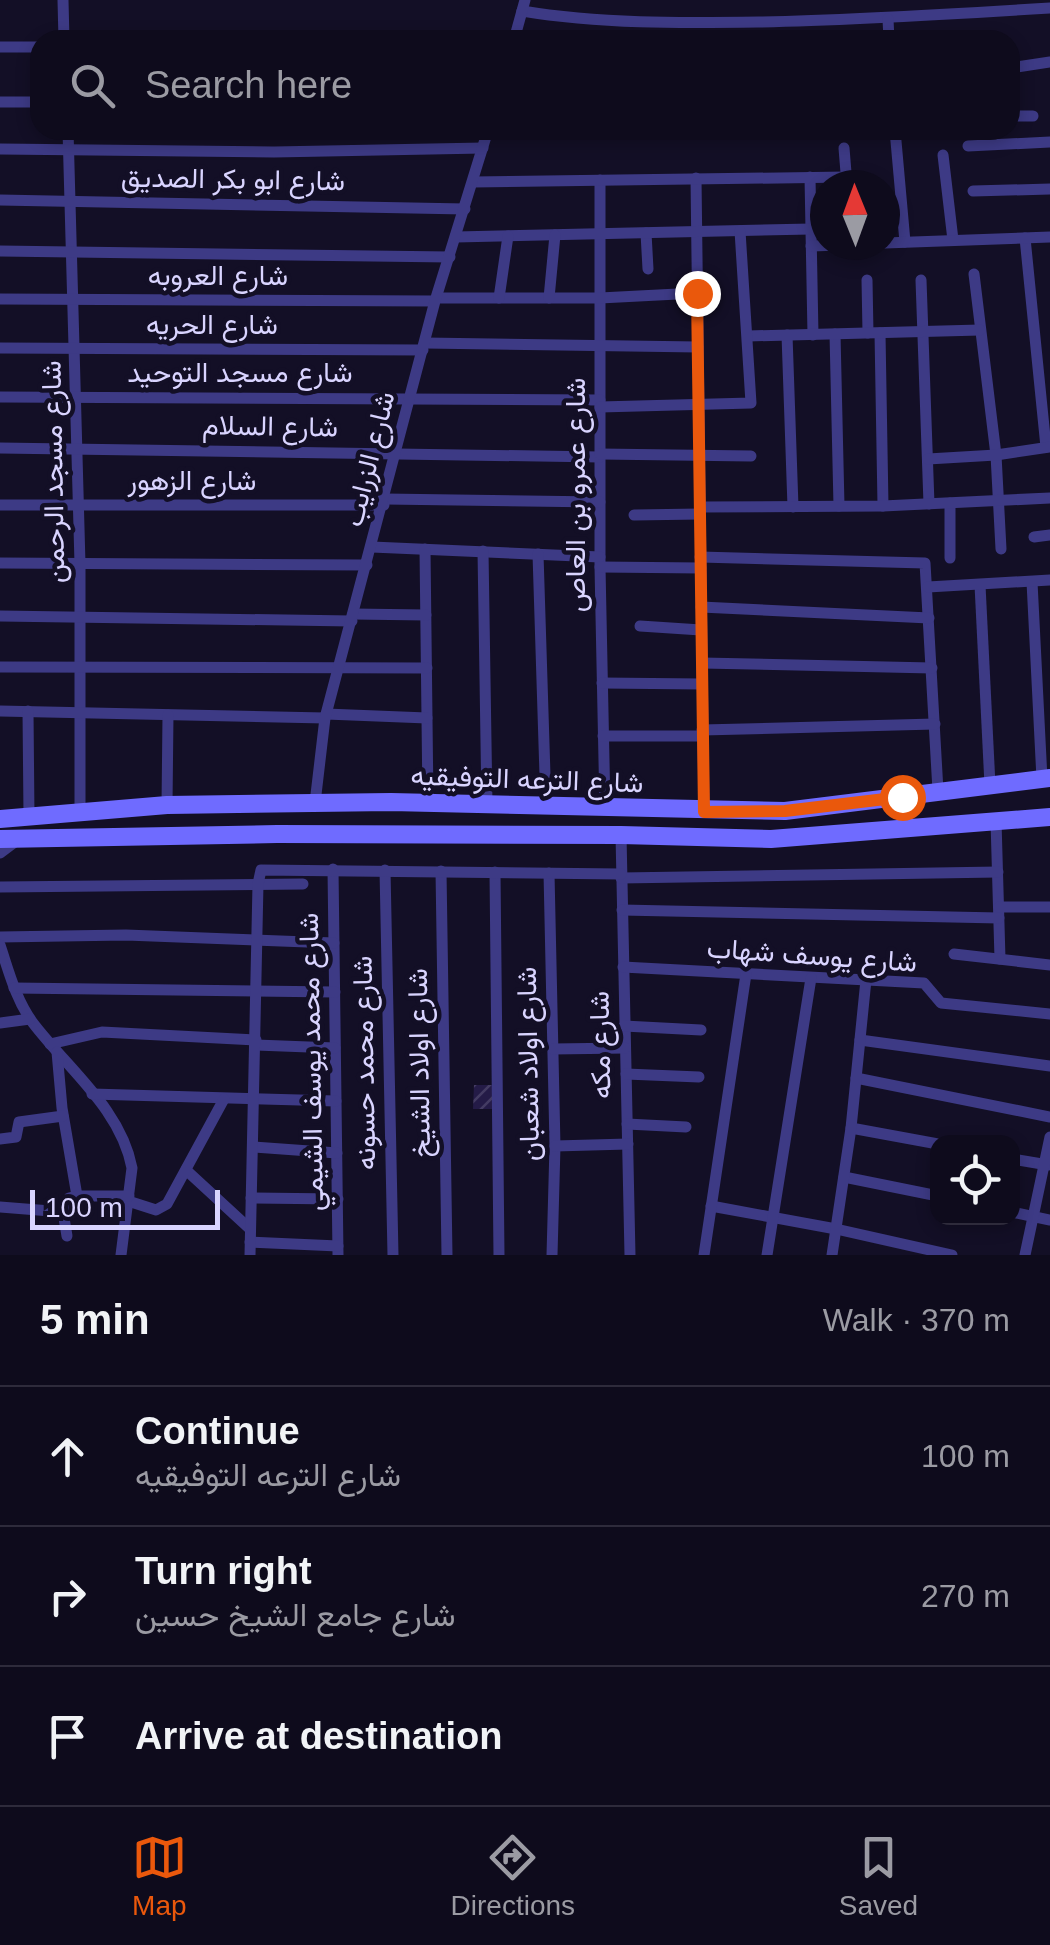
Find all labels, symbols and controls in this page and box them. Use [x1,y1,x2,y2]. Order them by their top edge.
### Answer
search box [30,30,1020,140]
icon: search [65,58,120,113]
text: Search here [145,64,352,106]
street label: شارع ابو بكر الصديق [121,162,345,199]
north arrow [810,170,900,260]
street label: شارع العروبه [148,260,288,294]
route end [675,271,721,317]
street label: شارع الحريه [146,309,278,343]
street label: شارع مسجد التوحيد [127,357,353,391]
street label: شارع مسجد الرحمن [36,360,73,584]
street label: شارع عمرو بن العاص [560,378,594,612]
street label: شارع الزرايب [337,388,404,530]
street label: شارع السلام [202,409,338,446]
street label: شارع الزهور [127,465,256,499]
street label: شارع الترعه التوفيقيه [410,759,644,802]
route start [880,775,926,821]
street label: شارع محمد يوسف الشيمي [293,912,336,1211]
street label: شارع يوسف شهاب [706,932,918,981]
street label: شارع محمد حسونه [347,956,384,1170]
street label: شارع اولاد شعبان [511,967,548,1161]
street label: شارع اولاد الشيخ [402,968,440,1158]
street label: شارع مكه [584,991,619,1099]
map controls [930,1135,1020,1225]
button: locate [930,1135,1020,1225]
scale bar [30,1185,220,1230]
text: 100 m [45,1192,123,1223]
text: 5 min [40,1296,150,1343]
text: Walk · 370 m [823,1302,1010,1338]
text: Continue [135,1410,300,1452]
icon: ahead [40,1429,95,1484]
text: 100 m [921,1438,1010,1474]
text: شارع الترعه التوفيقيه [135,1457,401,1493]
text: Turn right [135,1550,312,1592]
icon: right [40,1569,95,1624]
text: 270 m [921,1578,1010,1614]
text: شارع جامع الشيخ حسين [135,1597,455,1633]
icon: arrive [40,1709,95,1764]
text: Arrive at destination [135,1715,502,1757]
tab: Map [132,1830,187,1922]
tab: Directions [451,1830,575,1922]
tab: Saved [839,1830,918,1922]

